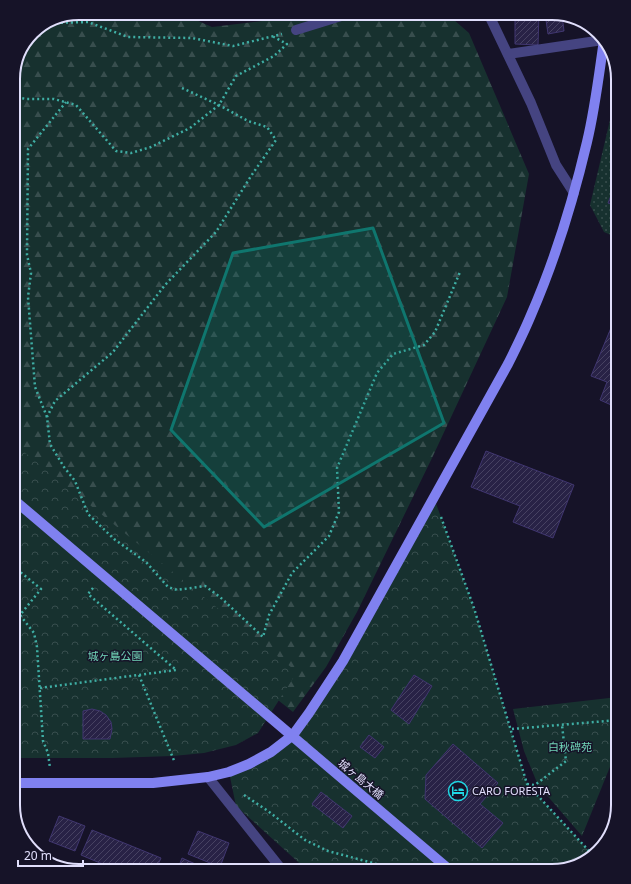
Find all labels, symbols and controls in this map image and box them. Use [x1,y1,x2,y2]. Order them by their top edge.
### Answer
park label: 城ヶ島公園 [88,648,143,663]
park label: 白秋碑苑 [548,739,592,754]
street label: 城ヶ島大橋 [335,755,387,802]
hotel icon: CARO FORESTA [447,780,469,802]
place label: CARO FORESTA [472,783,551,798]
scale bar [18,842,83,868]
text: 20 m [24,847,52,864]

